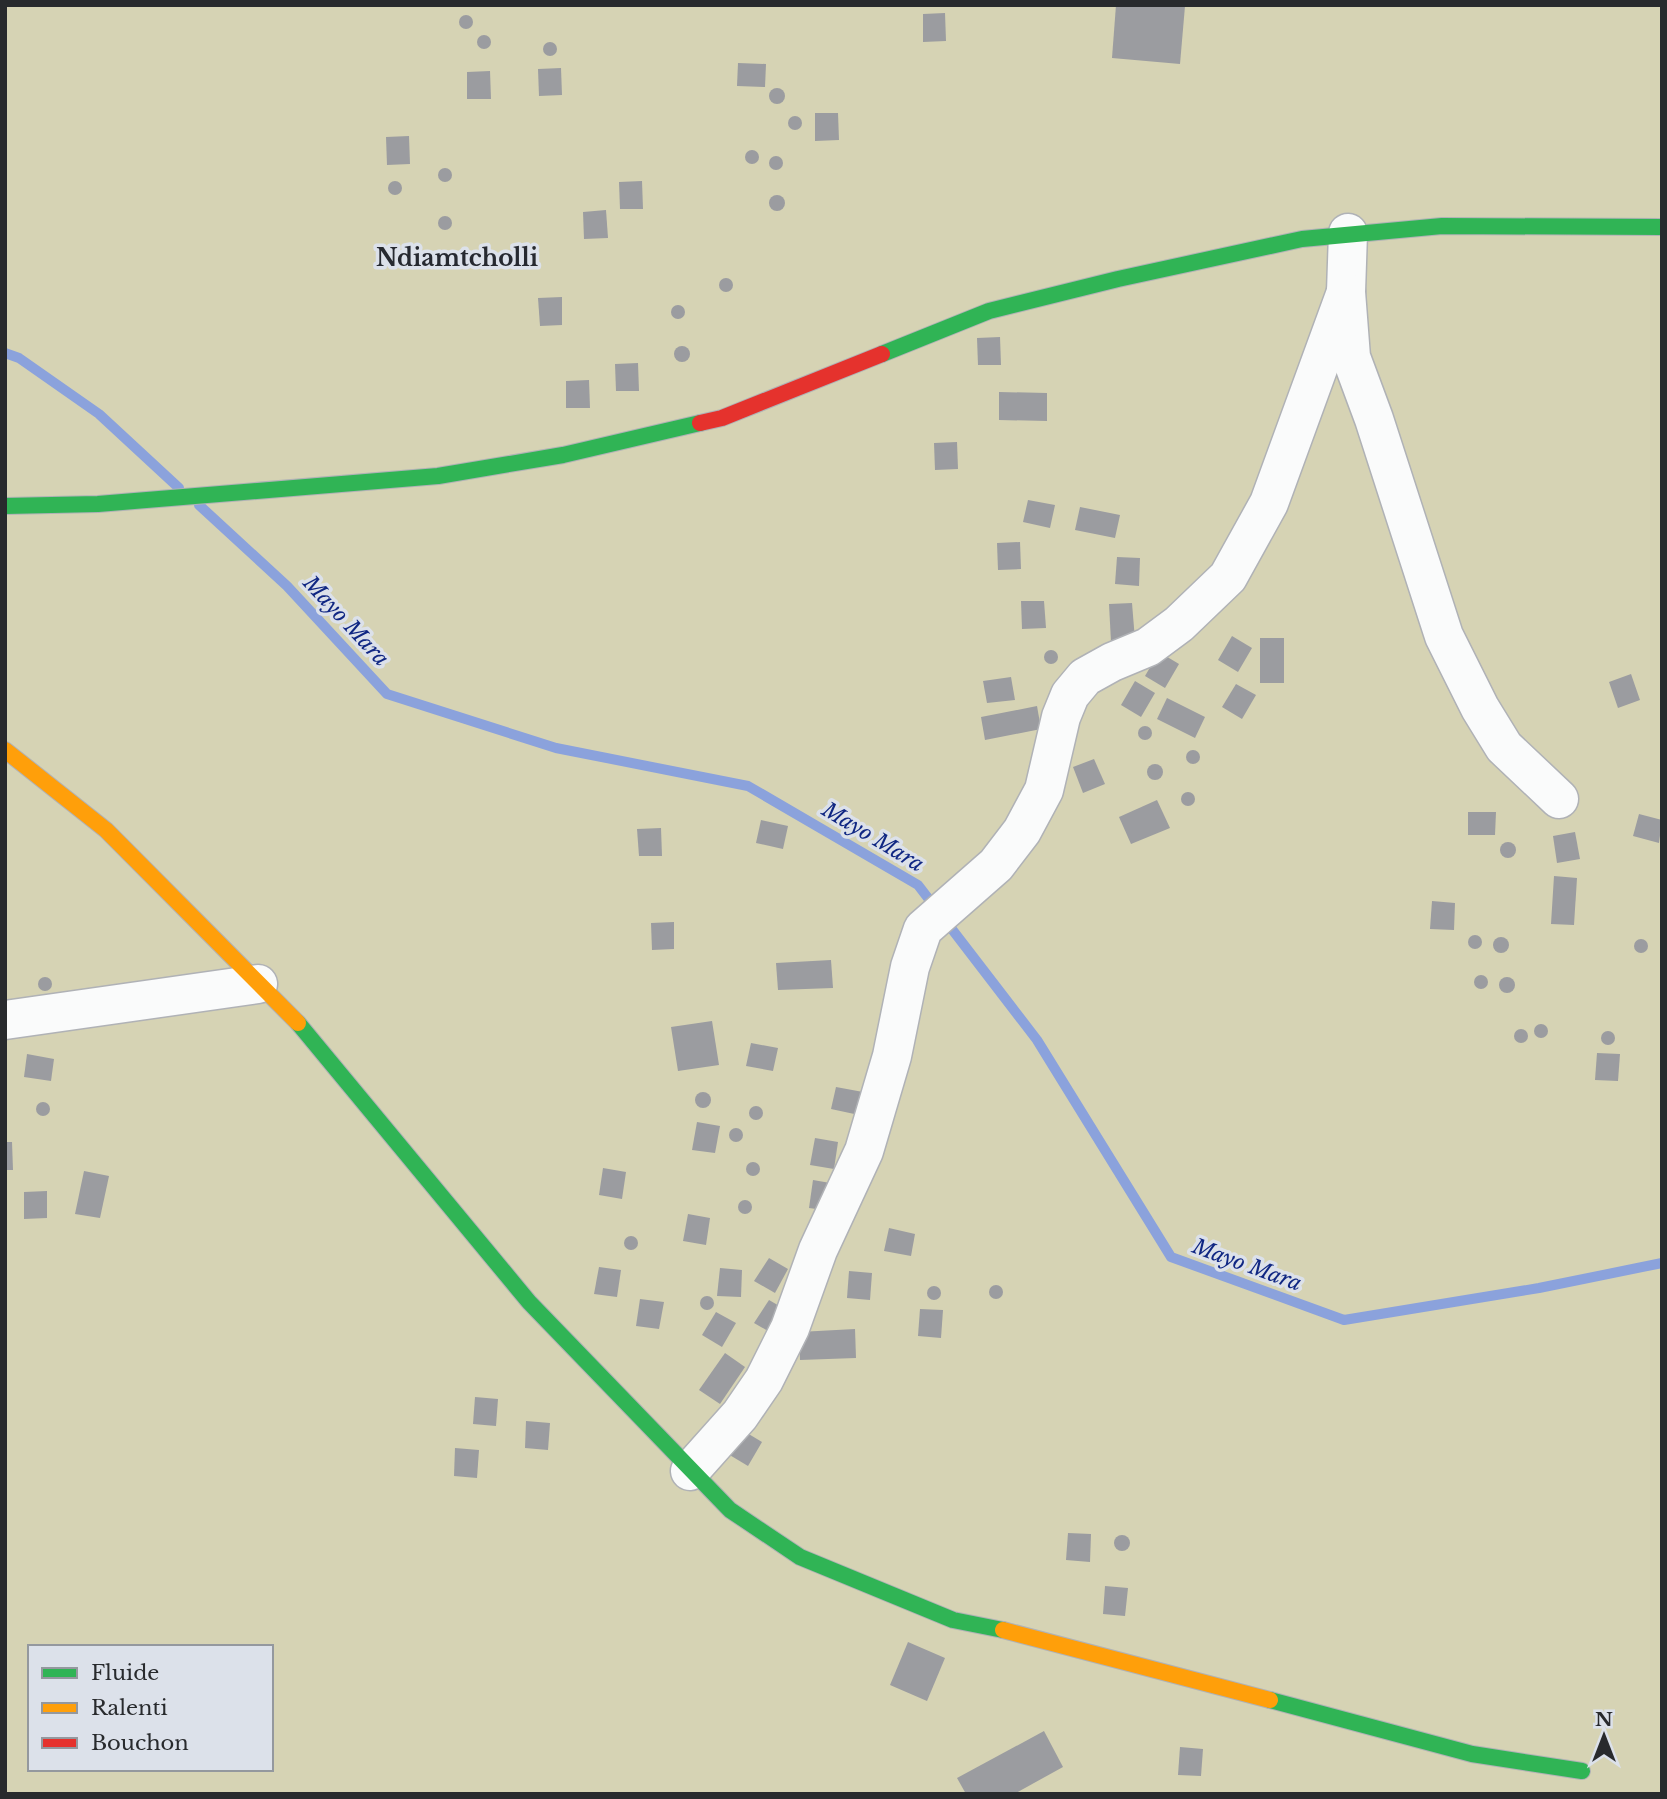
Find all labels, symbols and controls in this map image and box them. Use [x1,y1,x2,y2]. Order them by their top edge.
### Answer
district label: Ndiamtcholli [376,244,538,272]
water label: Mayo Mara [297,570,394,672]
water label: Mayo Mara [817,796,929,878]
water label: Mayo Mara [1188,1233,1305,1297]
legend [28,1645,273,1771]
text: Fluide [91,1660,159,1686]
text: Ralenti [91,1695,168,1721]
north arrow [1569,1701,1639,1771]
text: N [1595,1708,1613,1731]
text: Bouchon [91,1730,189,1756]

